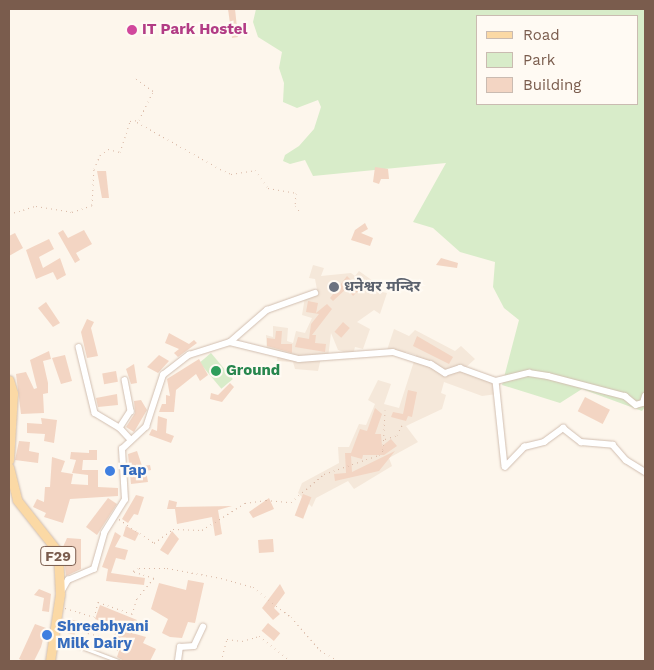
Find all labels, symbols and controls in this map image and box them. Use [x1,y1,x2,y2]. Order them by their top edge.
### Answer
legend [477,15,639,105]
place label: IT Park Hostel [142,21,248,39]
marker: IT Park Hostel [126,24,138,36]
text: Road [523,26,560,44]
text: Park [523,51,555,69]
text: Building [523,76,581,94]
place label: धनेश्वर मन्दिर [344,278,420,296]
marker: धनेश्वर मन्दिर [328,281,340,293]
place label: Ground [226,362,280,380]
marker: Ground [210,365,222,377]
place label: Tap [120,462,147,480]
marker: Tap [104,465,116,477]
road number: F29 [39,544,77,568]
place label: Shreebhyani Milk Dairy [57,617,149,652]
marker: Shreebhyani Milk Dairy [41,629,53,641]

